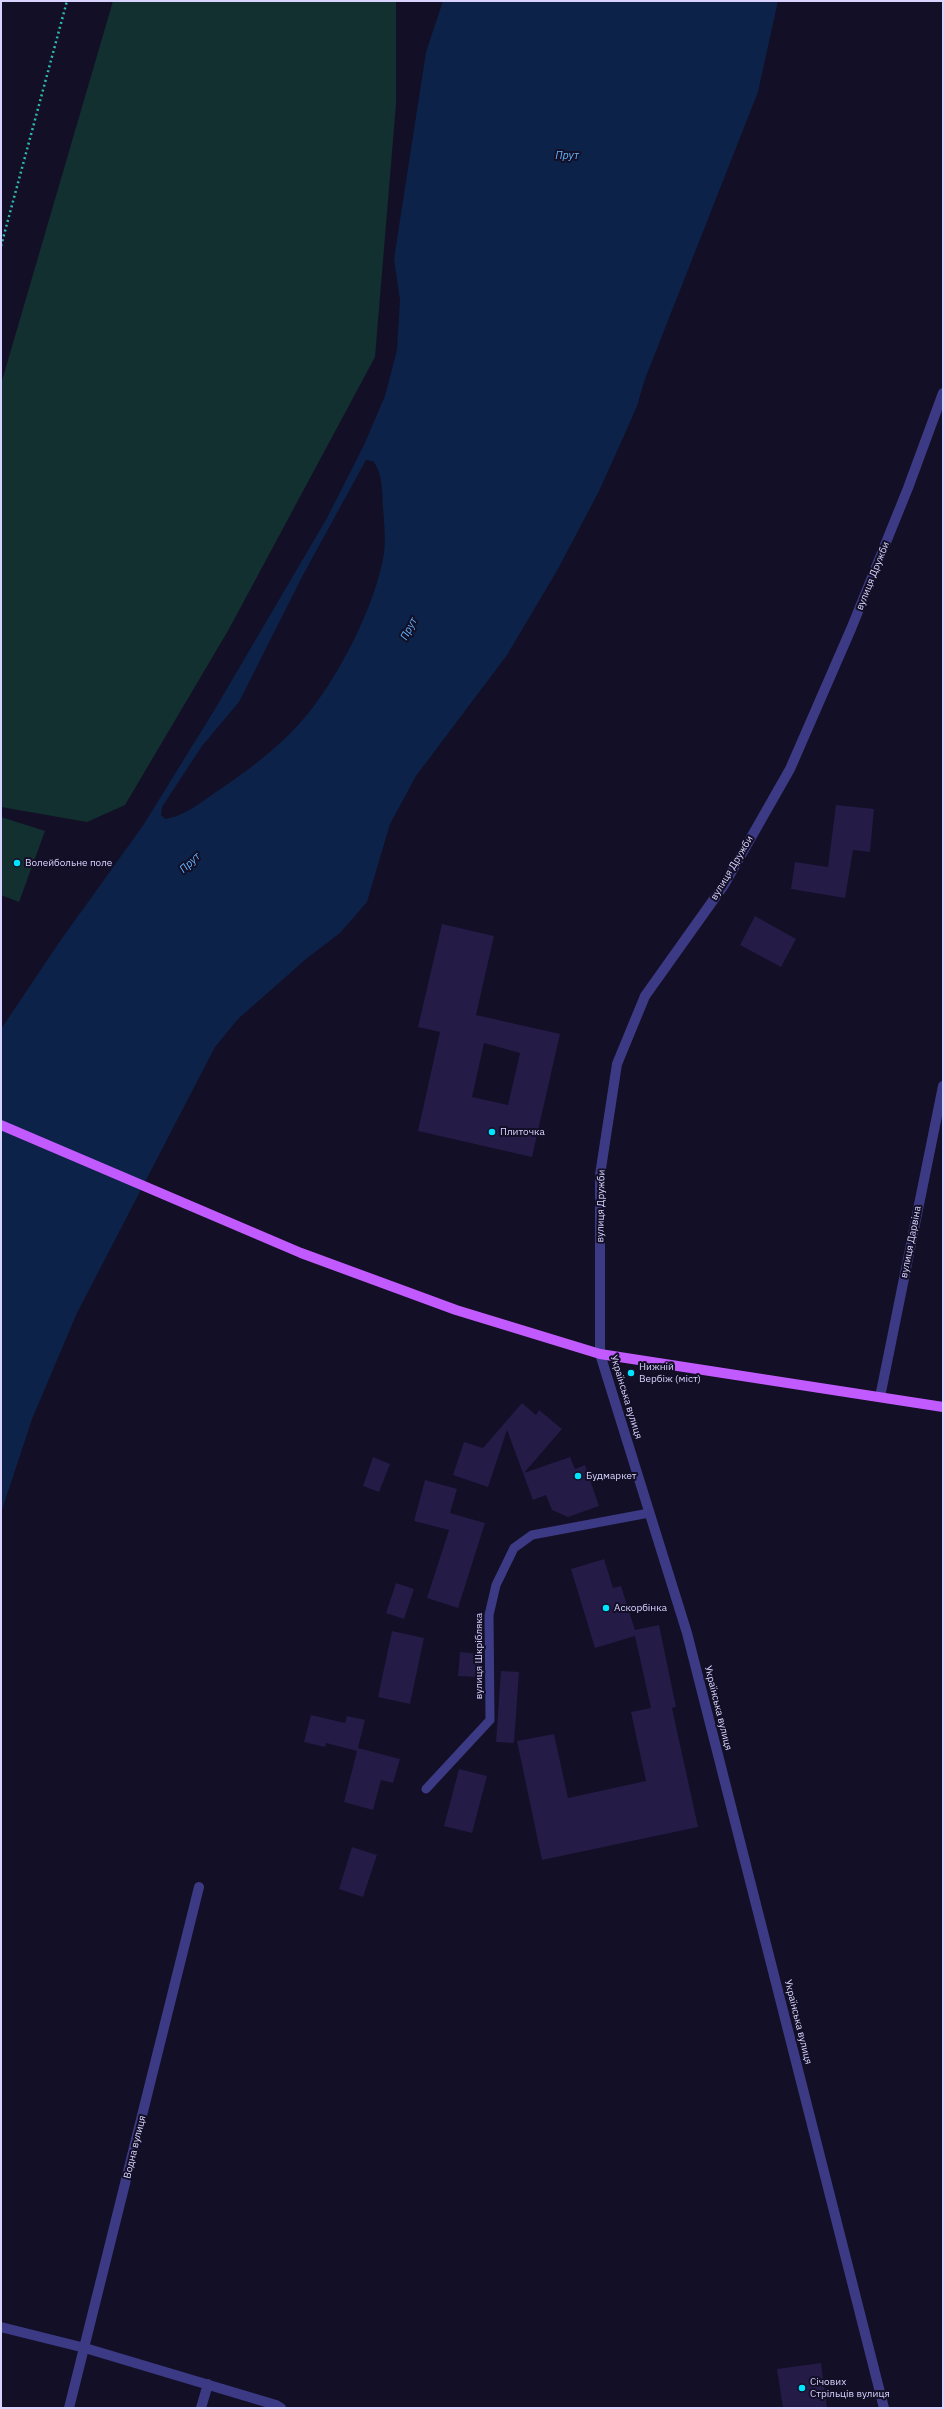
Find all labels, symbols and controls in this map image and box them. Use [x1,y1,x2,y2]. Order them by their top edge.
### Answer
water label: Прут [555,149,579,163]
street label: вулиця Дружби [854,540,892,612]
water label: Прут [398,615,420,643]
street label: вулиця Дружби [708,834,756,902]
water label: Прут [177,850,203,876]
place label: Волейбольне поле [25,857,112,869]
marker: Волейбольне поле [12,858,22,868]
place label: Плиточка [500,1126,545,1138]
marker: Плиточка [487,1127,497,1137]
street label: вулиця Дружби [594,1170,608,1242]
street label: вулиця Дарвіна [898,1205,924,1279]
street label: Українська вулиця [608,1354,644,1440]
place label: Нижній Вербіж (міст) [639,1361,701,1384]
marker: Нижній Вербіж (міст) [626,1368,636,1378]
place label: Будмаркет [586,1470,637,1482]
marker: Будмаркет [573,1471,583,1481]
place label: Аскорбінка [614,1602,667,1614]
marker: Аскорбінка [601,1603,611,1613]
street label: вулиця Шкрібляка [473,1613,485,1699]
street label: Українська вулиця [702,1664,734,1752]
street label: Українська вулиця [782,1978,814,2066]
street label: Водна вулиця [121,2114,149,2180]
place label: Січових Стрільців вулиця [810,2376,890,2400]
marker: Січових Стрільців вулиця [797,2383,807,2393]

